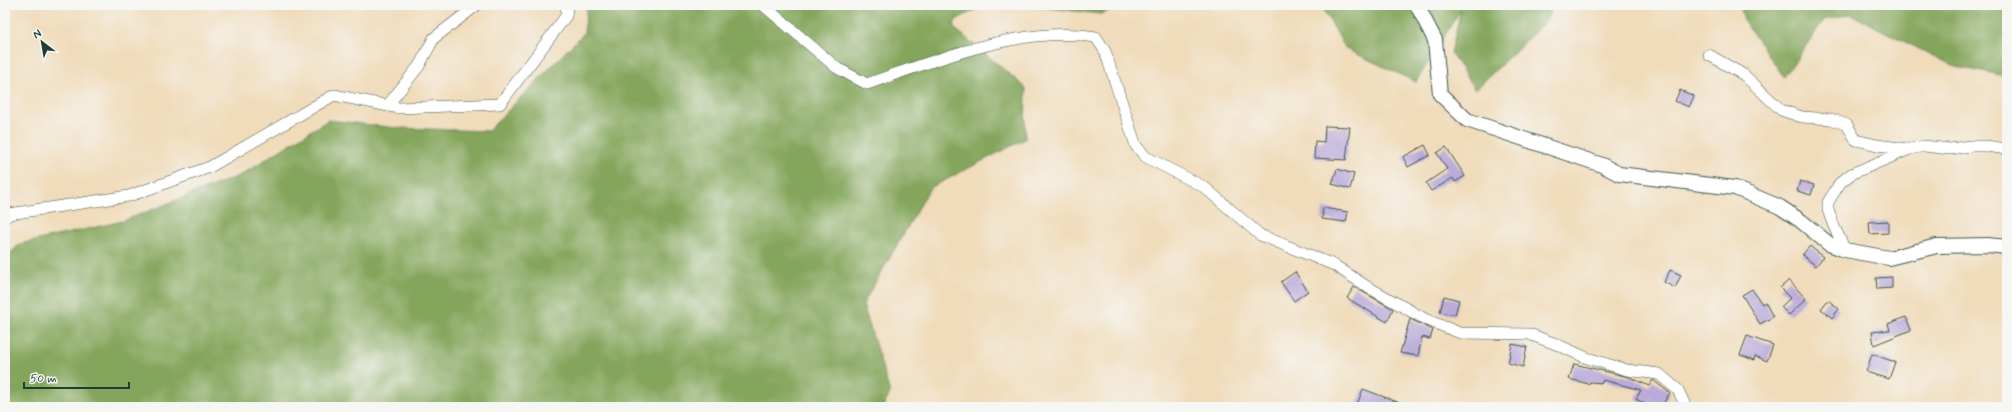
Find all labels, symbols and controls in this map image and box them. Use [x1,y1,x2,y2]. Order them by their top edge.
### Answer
north arrow [22,22,62,62]
text: N [31,26,44,42]
scale bar [24,364,129,390]
text: 50 m [30,371,57,387]

